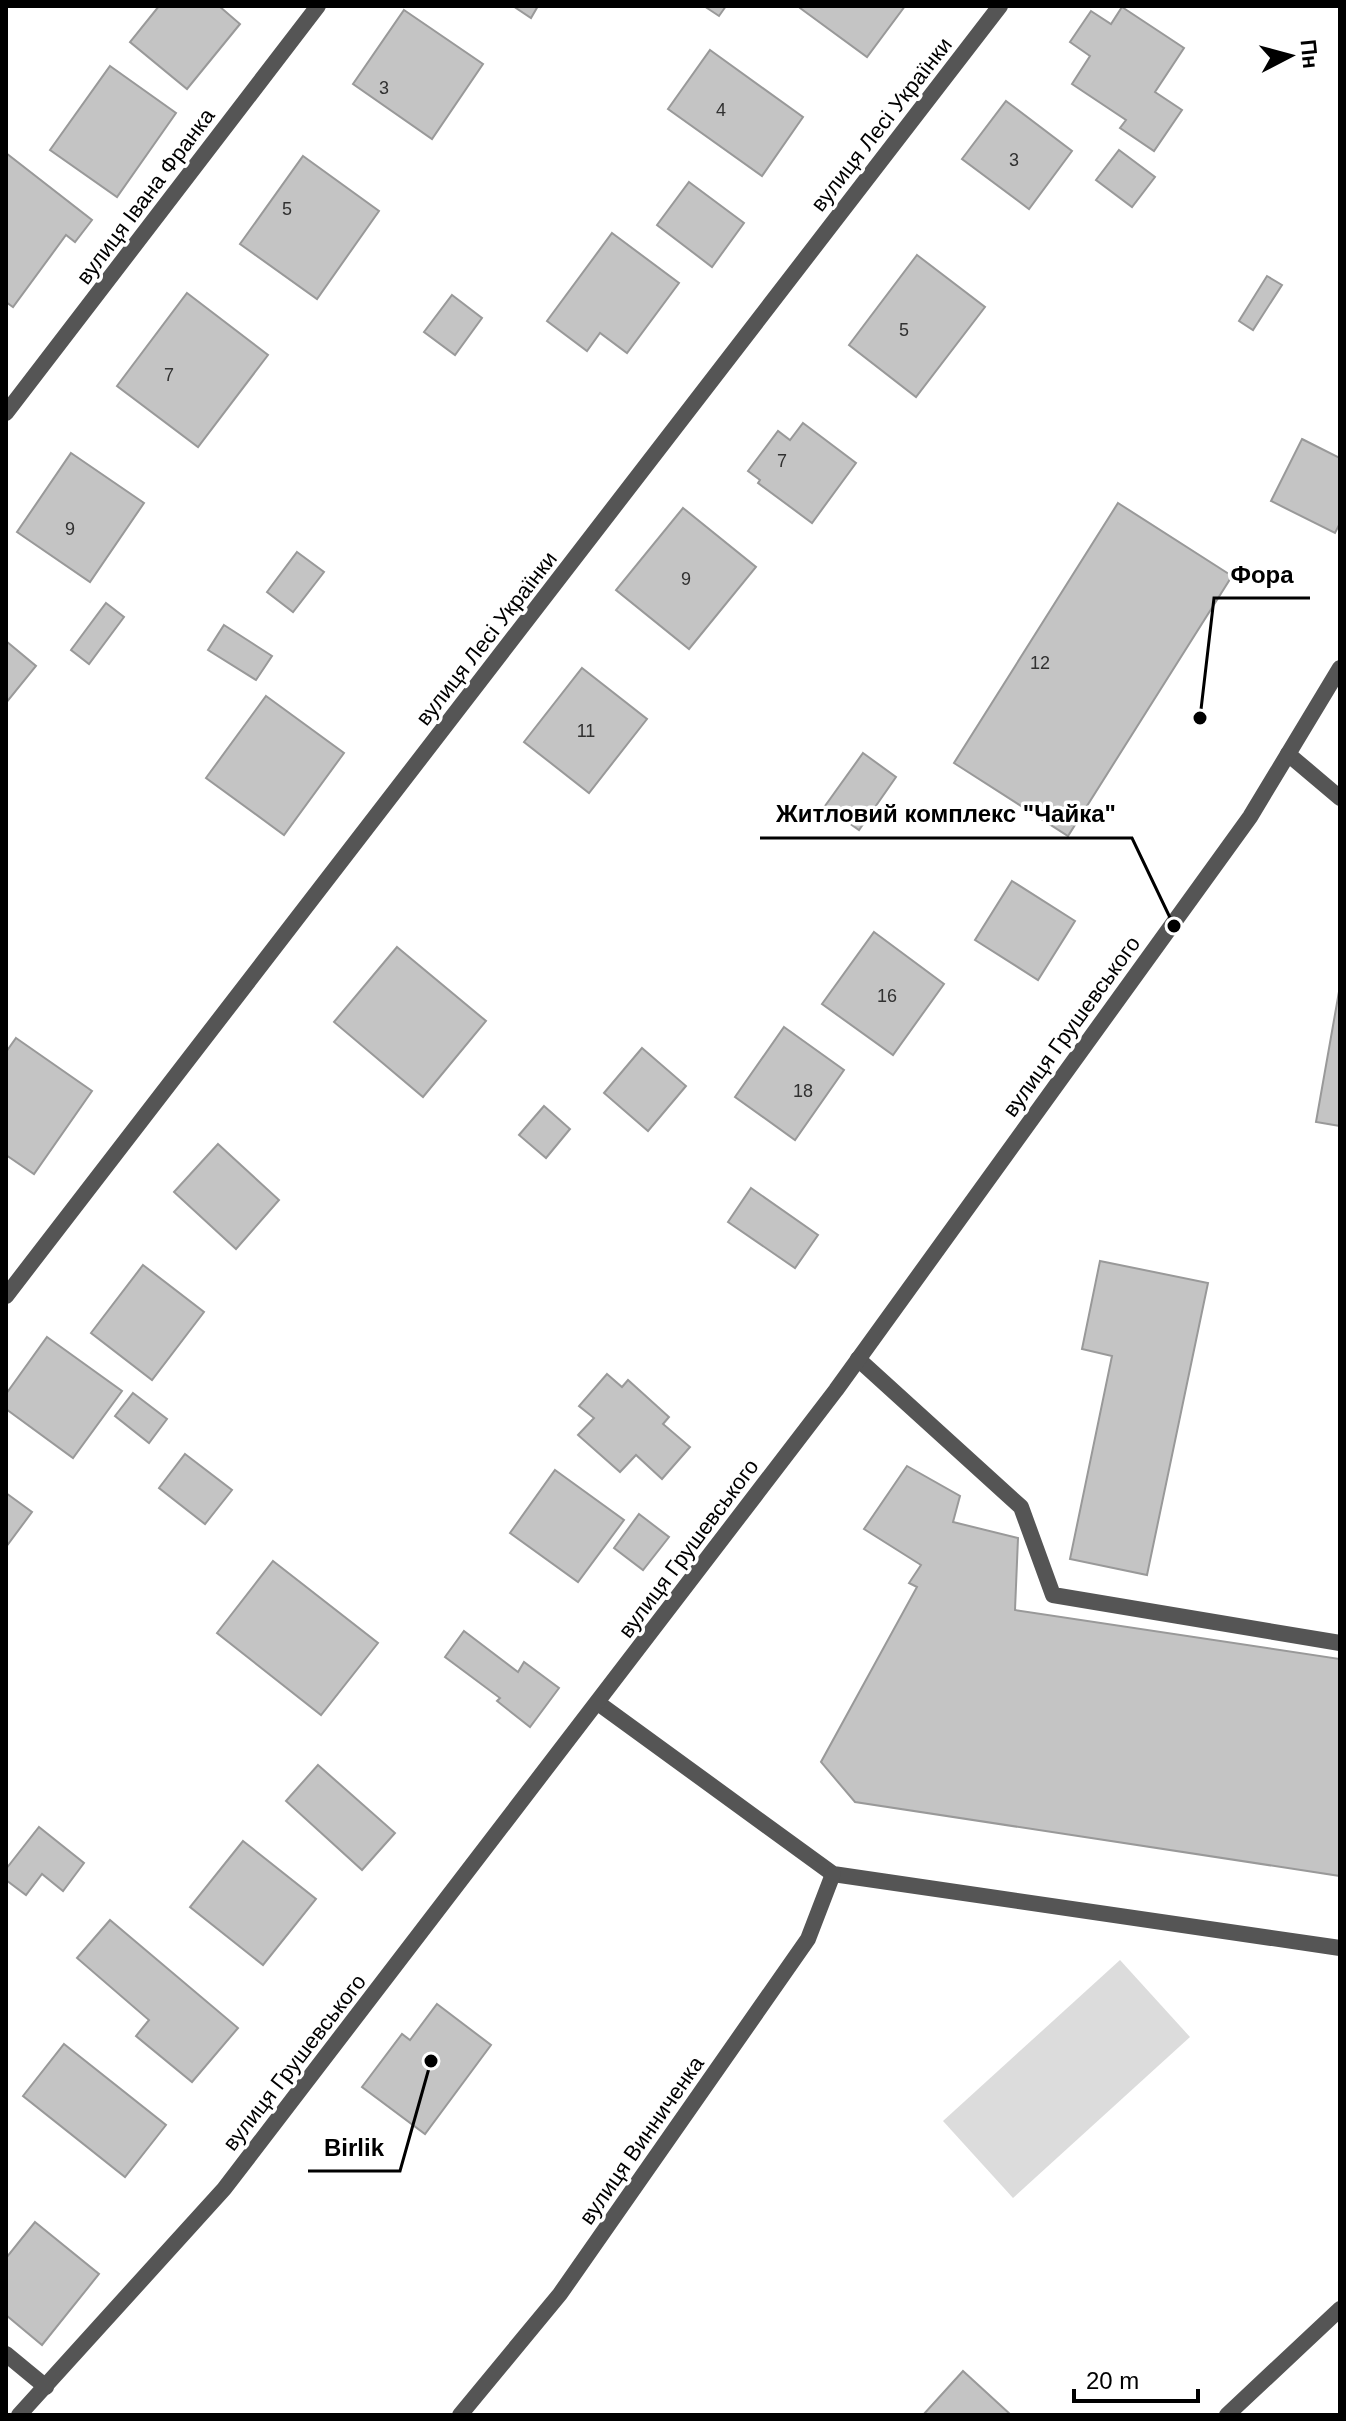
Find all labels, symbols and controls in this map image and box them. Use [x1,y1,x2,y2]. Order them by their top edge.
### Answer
north arrow [1250,16,1330,96]
street label: вулиця Лесі Українки [806,33,957,216]
text: Пн [1295,38,1323,70]
house number: 3 [379,78,389,98]
house number: 4 [716,100,726,120]
street label: вулиця Івана Франка [71,103,220,289]
house number: 3 [1009,150,1019,170]
house number: 5 [282,199,292,219]
house number: 5 [899,320,909,340]
house number: 7 [164,365,174,385]
house number: 7 [777,451,787,471]
house number: 9 [65,519,75,539]
street label: вулиця Лесі Українки [411,547,562,730]
callout: Фора [1214,550,1310,598]
text: Фора [1230,561,1294,588]
house number: 9 [681,569,691,589]
house number: 12 [1030,653,1050,673]
house number: 11 [577,721,595,741]
callout: Житловий комплекс "Чайка" [760,790,1132,838]
text: Житловий комплекс "Чайка" [775,800,1116,827]
street label: вулиця Грушевського [998,931,1145,1121]
house number: 16 [877,986,897,1006]
house number: 18 [793,1081,813,1101]
street label: вулиця Грушевського [613,1454,764,1642]
street label: вулиця Грушевського [218,1969,371,2155]
street label: вулиця Винниченка [574,2051,709,2229]
callout: Birlik [308,2123,400,2171]
text: Birlik [324,2134,385,2161]
scale bar [1074,2353,1198,2403]
text: 20 m [1086,2367,1139,2394]

